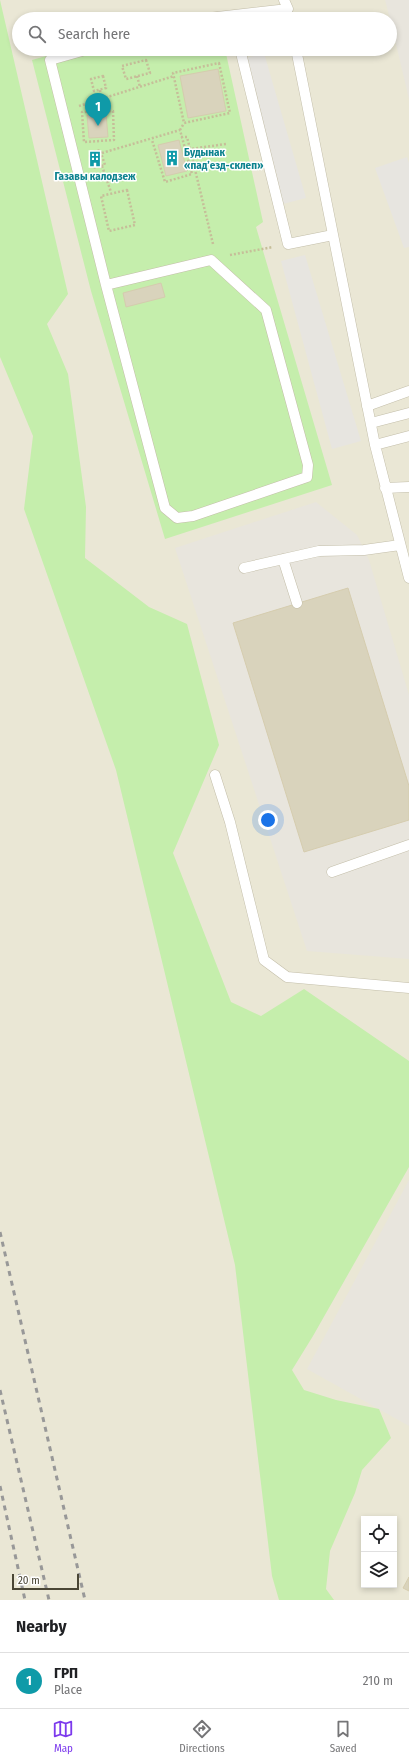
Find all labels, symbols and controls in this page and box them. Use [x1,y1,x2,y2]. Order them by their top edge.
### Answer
search box [12,12,397,56]
icon: search [26,23,48,45]
text: Search here [58,25,130,43]
pin: 1 [85,93,111,126]
place label: Будынак «падʼезд-склеп» [184,146,264,172]
building icon: Будынак «падʼезд-склеп» [163,149,181,167]
building icon: Газавы калодзеж [86,150,104,168]
place label: Газавы калодзеж [55,170,136,183]
your location [258,810,278,830]
map controls [361,1516,397,1588]
button: locate [361,1516,397,1552]
button: layers [361,1552,397,1588]
scale bar [12,1572,79,1591]
text: 20 m [18,1574,40,1587]
text: Nearby [16,1616,67,1637]
text: ГРП [54,1664,78,1682]
text: 1 [26,1673,32,1688]
text: 210 m [363,1673,393,1688]
text: Place [54,1682,82,1697]
tab: Map [52,1718,74,1755]
tab: Directions [179,1718,225,1755]
tab: Saved [330,1718,357,1755]

